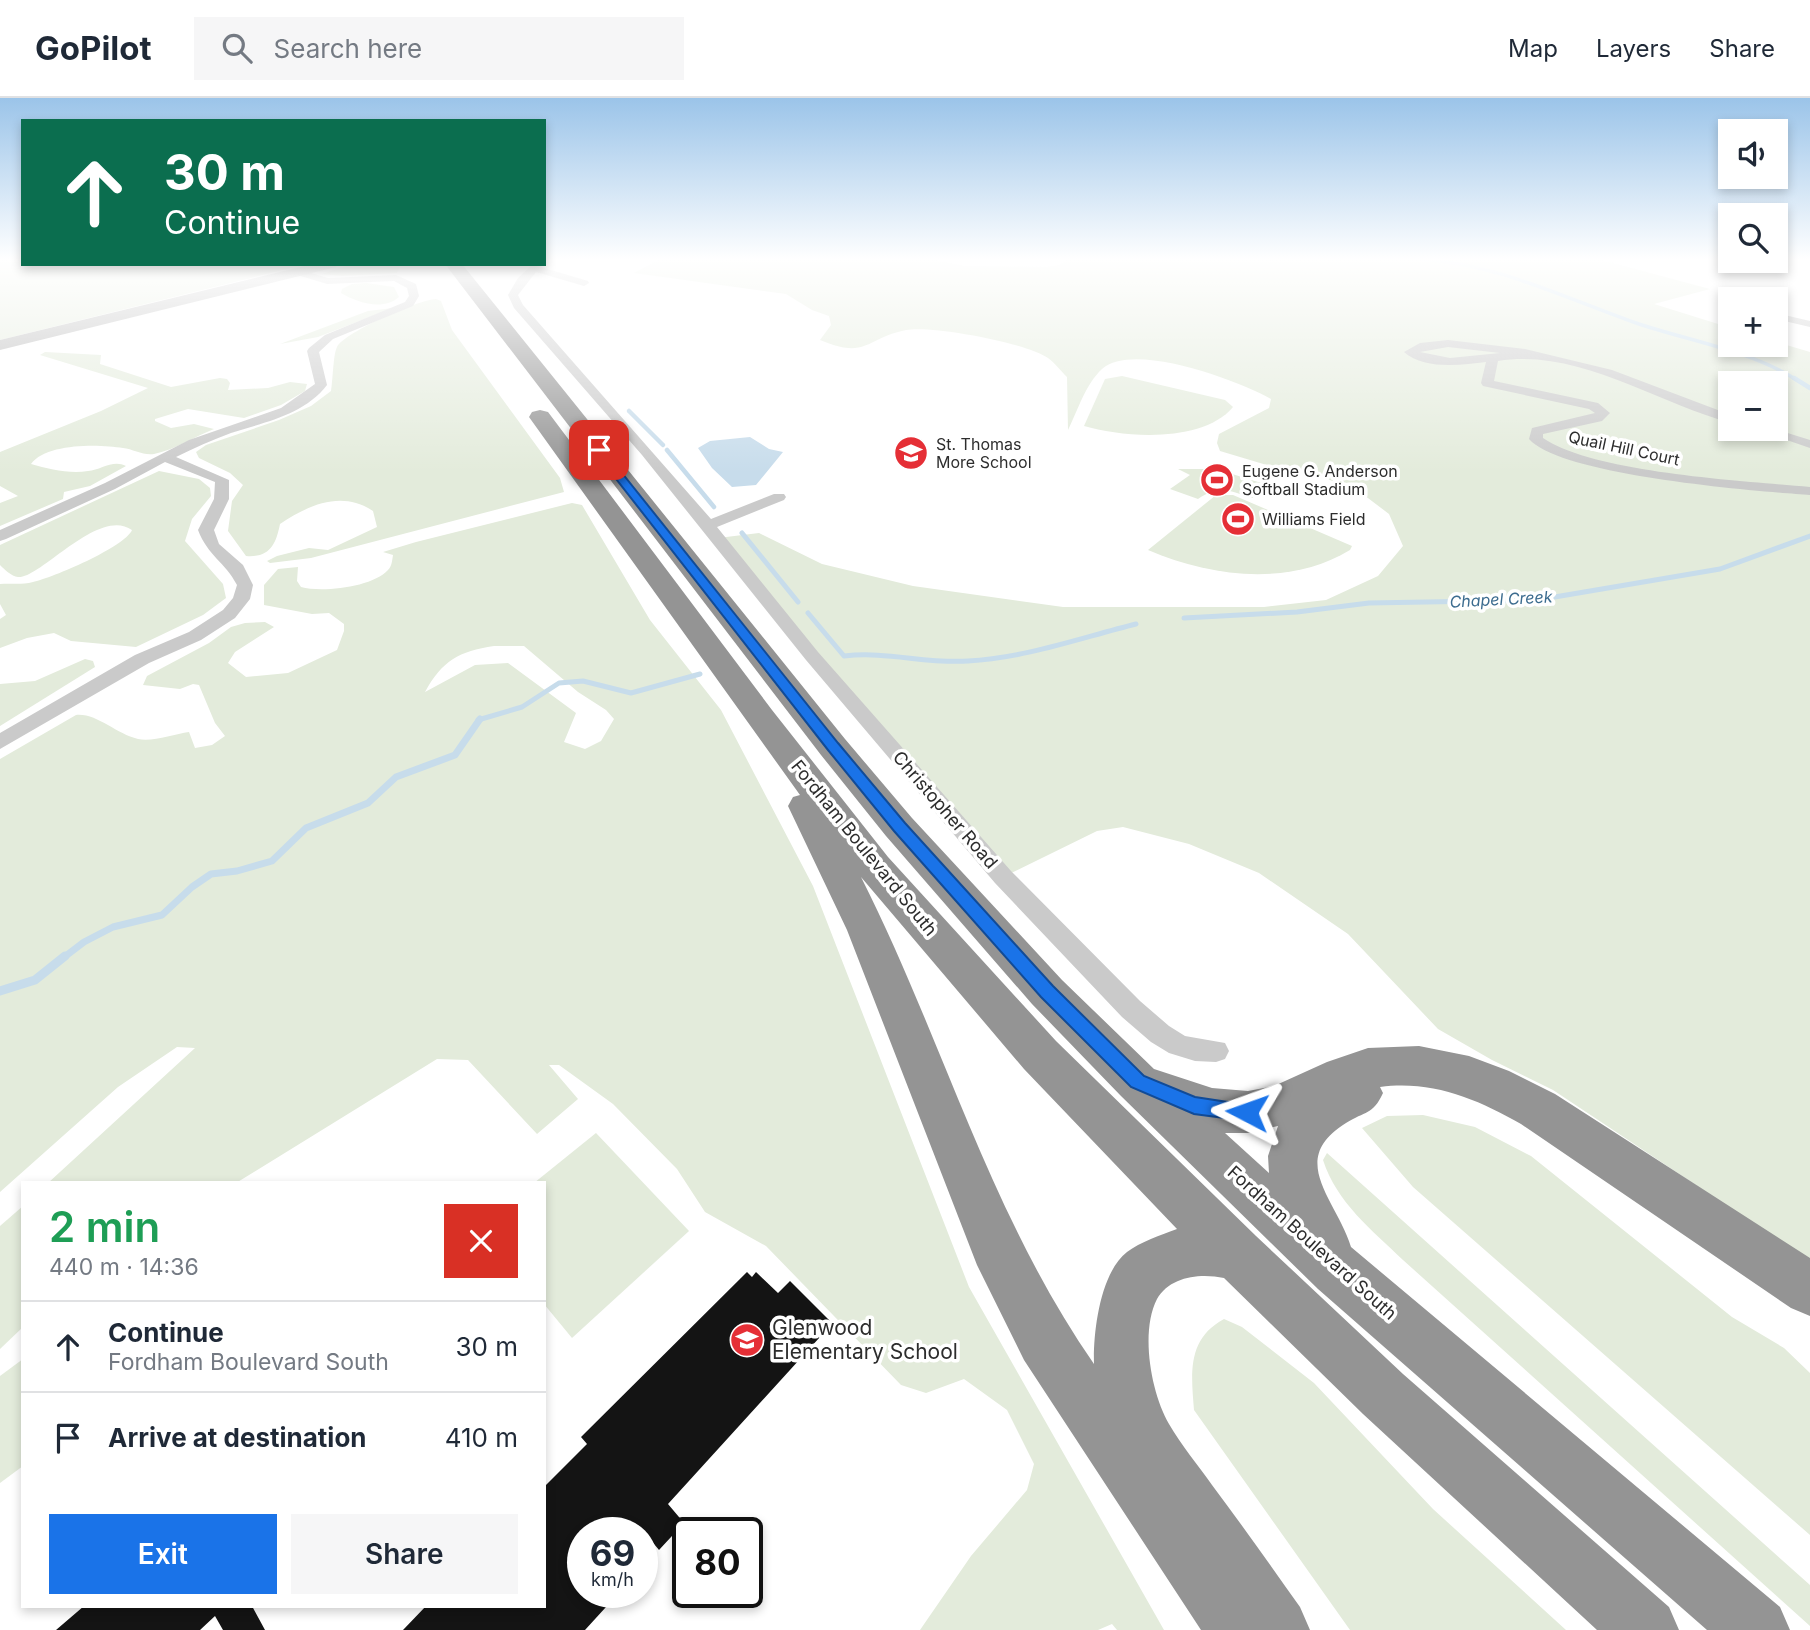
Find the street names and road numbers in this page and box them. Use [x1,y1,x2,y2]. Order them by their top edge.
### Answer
street label: Quail Hill Court [1567,426,1681,470]
street label: Christopher Road [889,747,1002,873]
street label: Fordham Boulevard South [787,756,942,940]
street label: Fordham Boulevard South [1224,1161,1401,1324]

